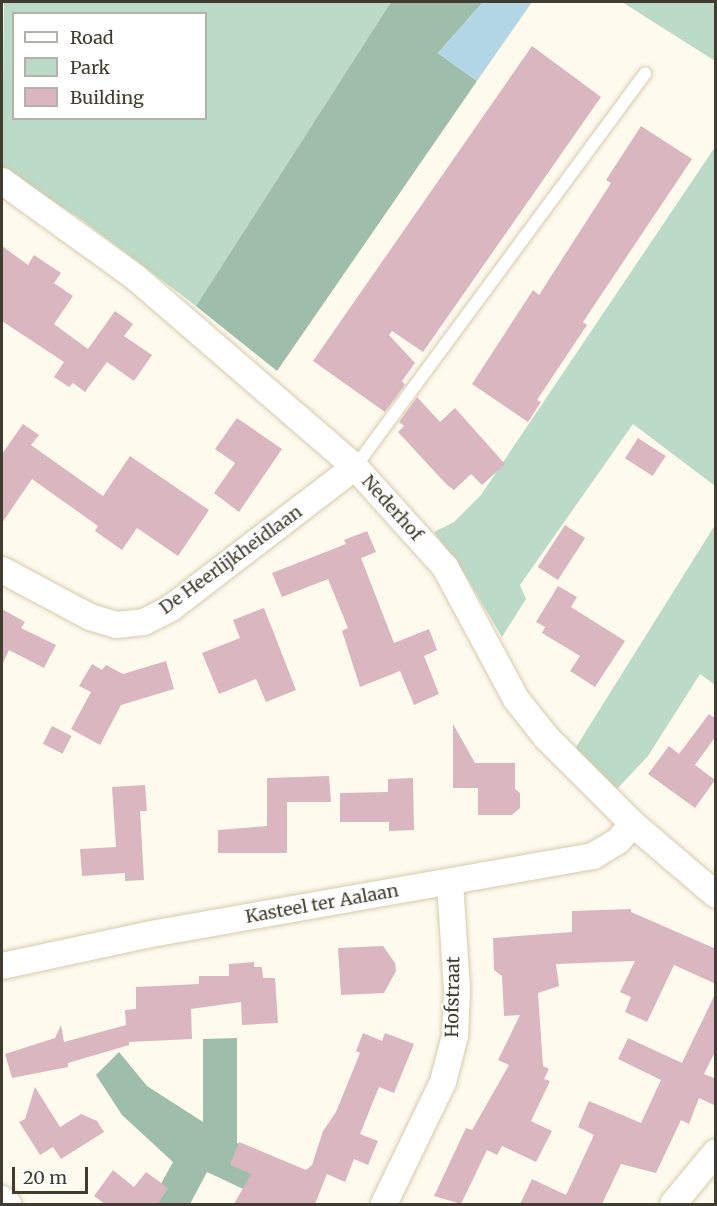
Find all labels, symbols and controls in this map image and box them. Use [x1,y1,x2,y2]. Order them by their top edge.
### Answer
legend [12,12,207,120]
text: Road [70,26,114,49]
text: Park [70,56,110,79]
text: Building [70,86,144,109]
street label: Nederhof [357,471,427,545]
street label: De Heerlijkheidlaan [155,501,307,619]
street label: Kasteel ter Aalaan [244,880,400,928]
street label: Hofstraat [441,956,465,1038]
scale bar [15,1155,92,1193]
text: 20 m [23,1166,67,1189]

